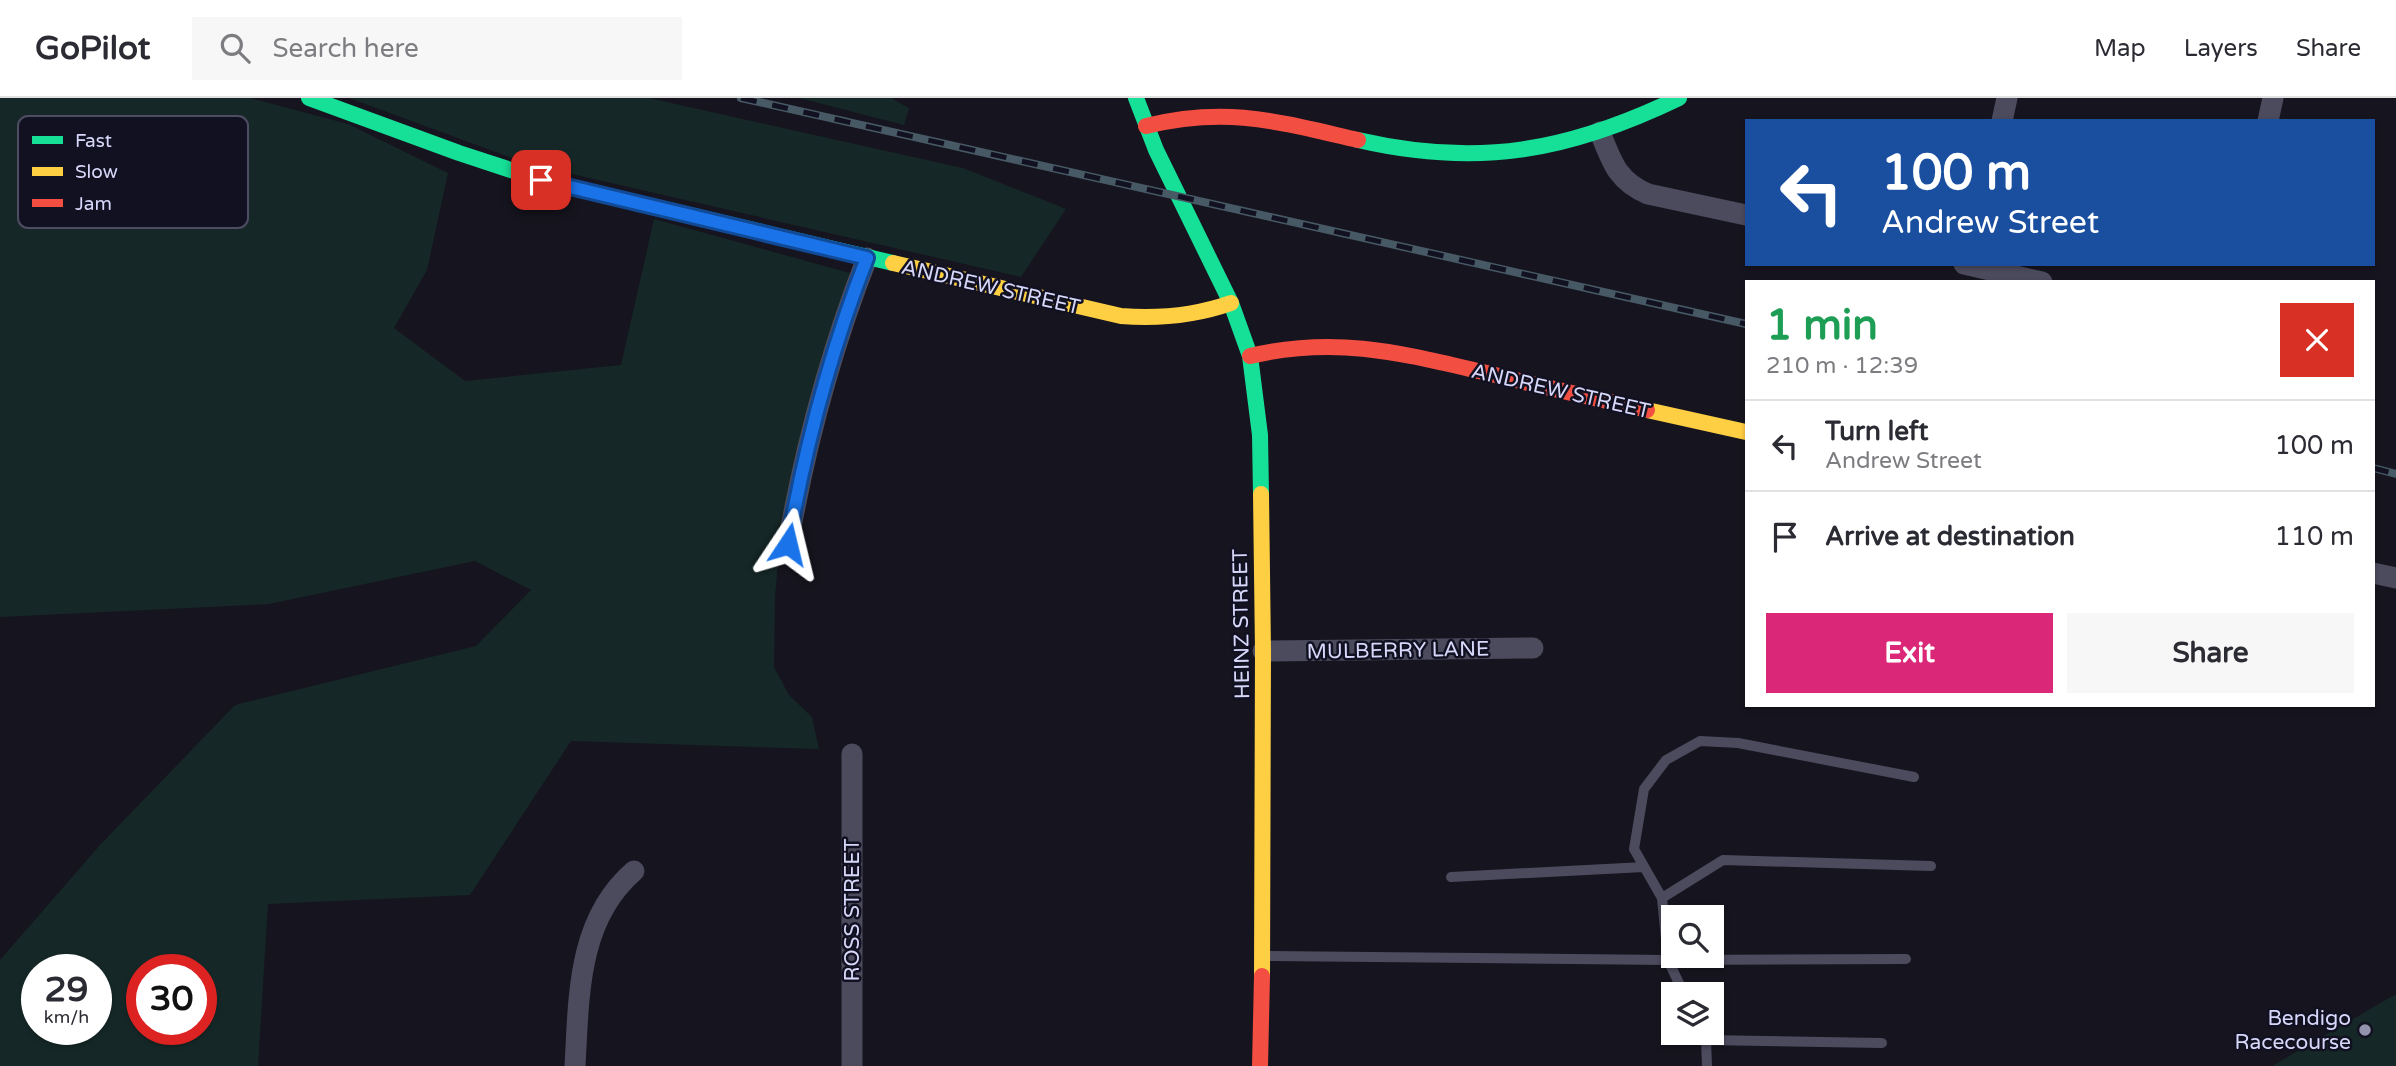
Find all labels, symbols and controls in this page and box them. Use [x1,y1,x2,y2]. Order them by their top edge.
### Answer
search box [192,17,682,80]
text: GoPilot [35,29,150,68]
icon: search [216,29,254,67]
text: Search here [272,33,419,64]
text: Map [2094,34,2146,63]
text: Layers [2184,34,2258,63]
text: Share [2296,34,2361,63]
legend [18,116,248,228]
text: Fast [75,130,112,152]
text: 100 m [1881,144,2031,203]
icon: left [1766,147,1857,238]
pin [511,150,571,210]
text: Slow [75,161,118,183]
icon: arrive [522,161,560,199]
text: Jam [75,193,112,215]
text: Andrew Street [1881,204,2099,242]
street label: ANDREW STREET [899,255,1083,320]
text: 1 min [1766,300,1878,351]
button: close [2280,303,2354,377]
text: 210 m · 12:39 [1766,352,1918,380]
street label: ANDREW STREET [1469,359,1653,424]
text: Turn left [1825,416,1928,447]
icon: left [1766,427,1804,465]
text: 100 m [2274,430,2354,461]
text: Andrew Street [1825,447,1982,475]
position arrow [751,507,825,581]
icon: arrive [1766,518,1804,556]
text: Arrive at destination [1825,521,2075,552]
text: 110 m [2274,521,2354,552]
street label: HEINZ STREET [1228,548,1255,699]
button: Exit [1766,613,2053,693]
button: Share [2067,613,2354,693]
street label: MULBERRY LANE [1306,636,1490,665]
street label: ROSS STREET [840,838,865,981]
map controls [1661,905,1724,1045]
button: search [1661,905,1724,968]
speed limit sign: 30 [126,954,217,1045]
text: 29 [45,969,88,1011]
button: layers [1661,982,1724,1045]
text: km/h [44,1006,89,1028]
place label: Bendigo Racecourse [2235,1006,2351,1055]
marker: Bendigo Racecourse [2357,1022,2373,1038]

